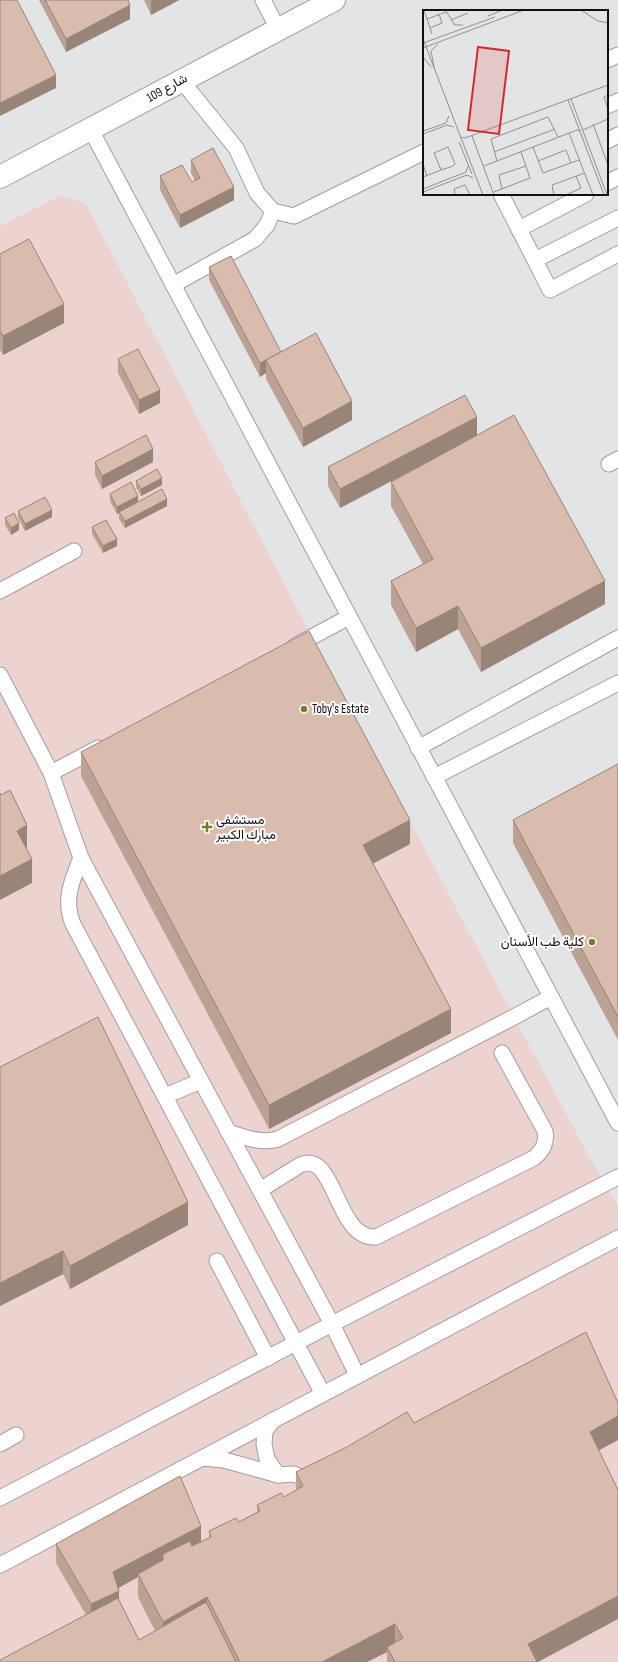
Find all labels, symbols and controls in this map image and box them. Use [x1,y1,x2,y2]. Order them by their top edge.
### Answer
inset map [423,10,608,195]
street label: شارع 109 [144,70,191,107]
place label: Toby's Estate [312,701,369,717]
marker: Toby's Estate [299,704,309,714]
place label: مستشفى مبارك الكبير [215,812,276,843]
marker: مستشفى مبارك الكبير [201,821,213,833]
place label: كلية طب الأسنان [501,934,584,950]
marker: كلية طب الأسنان [587,937,597,947]

